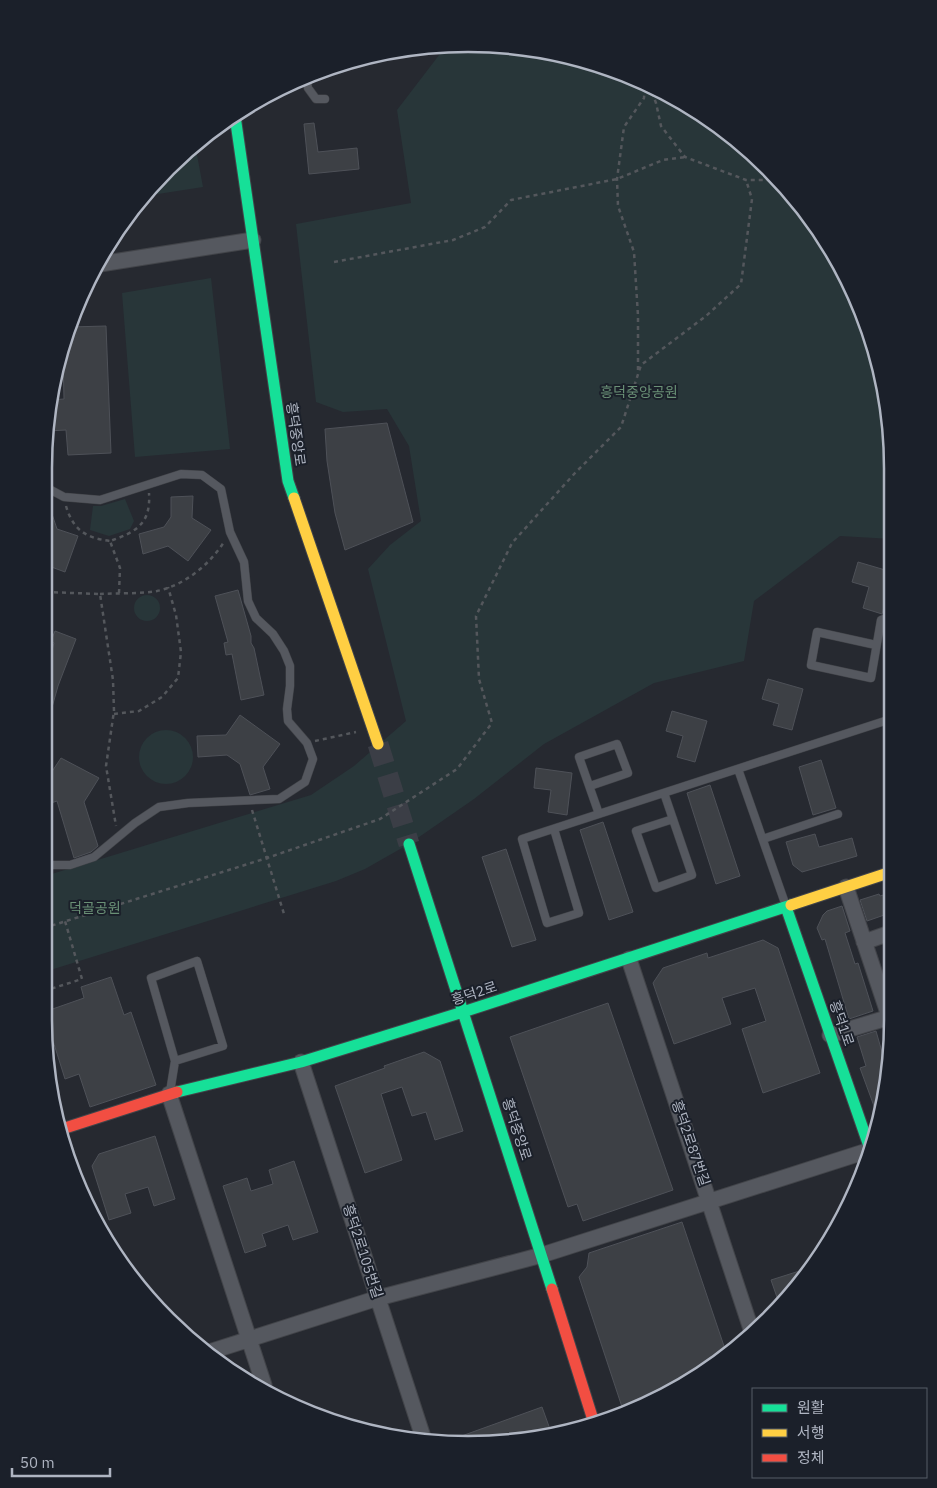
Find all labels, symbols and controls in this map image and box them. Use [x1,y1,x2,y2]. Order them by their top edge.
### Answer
park label: 흥덕중앙공원 [600,383,678,401]
street label: 흥덕중앙로 [283,401,309,467]
park label: 덕골공원 [69,899,121,917]
street label: 흥덕2로 [449,977,499,1009]
street label: 흥덕1로 [826,998,858,1048]
street label: 흥덕중앙로 [498,1096,536,1163]
street label: 흥덕2로87번길 [668,1098,714,1188]
street label: 흥덕2로105번길 [339,1202,387,1300]
legend [752,1388,927,1478]
text: 원활 [797,1398,825,1417]
text: 서행 [797,1423,825,1442]
scale bar [12,1446,110,1478]
text: 정체 [797,1448,825,1467]
text: 50 m [20,1453,55,1472]

